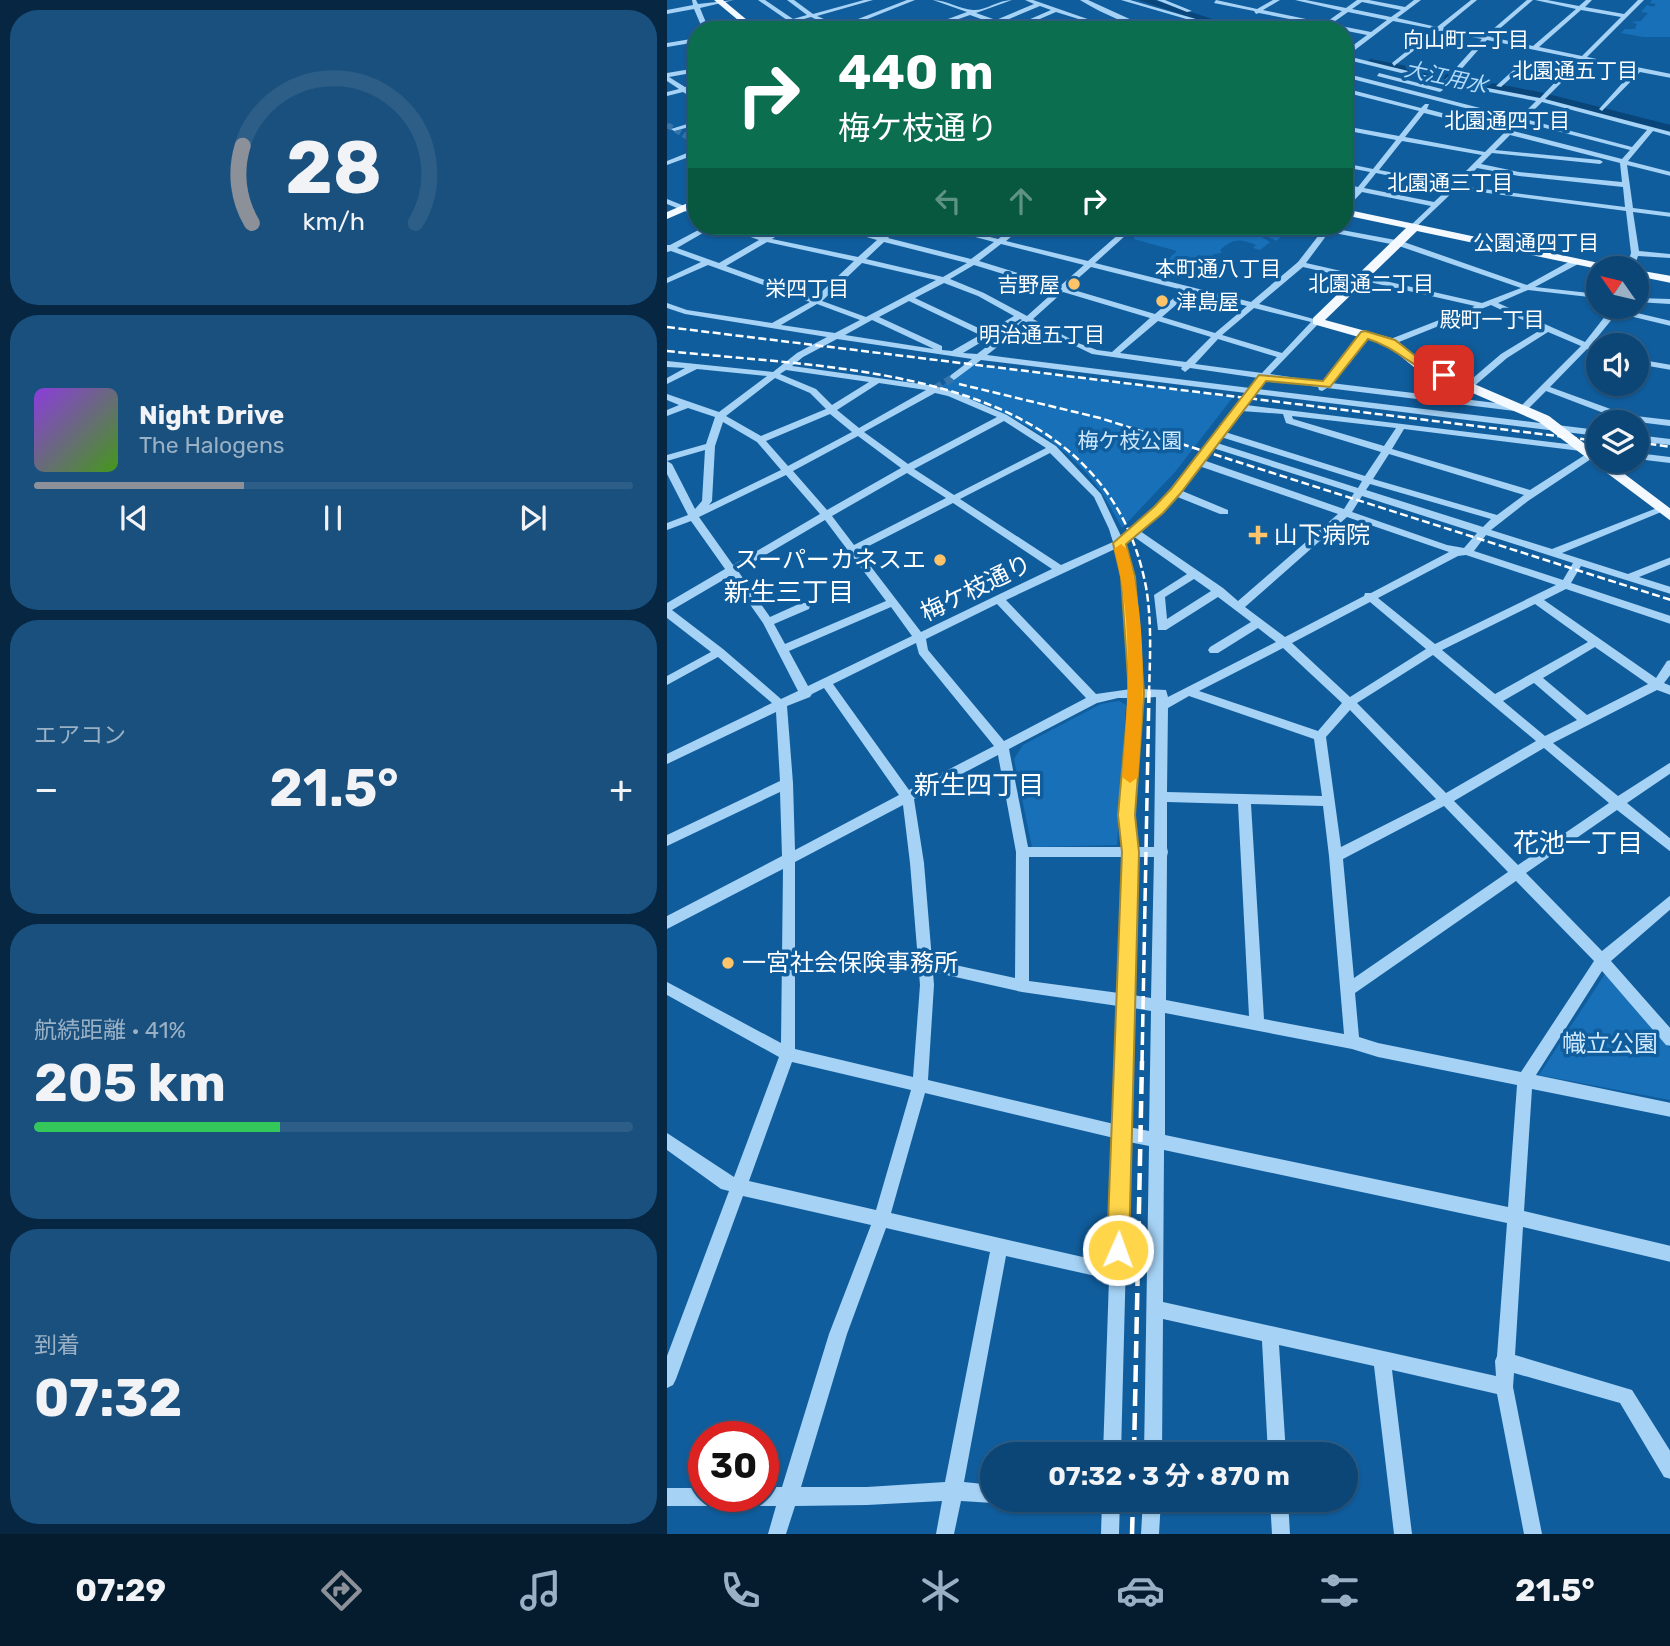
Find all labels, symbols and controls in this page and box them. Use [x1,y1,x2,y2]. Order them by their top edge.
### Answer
district label: 向山町二丁目 [1403,27,1529,52]
text: 440 m [838,43,994,101]
icon: right [723,49,814,140]
water label: 大江用水 [1402,56,1492,98]
district label: 北園通五丁目 [1512,58,1638,83]
district label: 北園通四丁目 [1444,108,1570,133]
text: 梅ケ枝通り [838,109,998,147]
text: 28 [285,126,382,212]
district label: 北園通三丁目 [1387,170,1513,195]
icon: left [929,182,967,220]
icon: ahead [1002,182,1040,220]
icon: right [1075,182,1113,220]
text: km/h [302,207,365,236]
district label: 公園通四丁目 [1473,230,1599,255]
district label: 本町通八丁目 [1155,256,1281,281]
north arrow [1586,256,1649,318]
map controls [1586,256,1649,473]
district label: 北園通二丁目 [1308,271,1434,296]
place label: 吉野屋 [997,272,1060,297]
district label: 栄四丁目 [765,276,849,301]
marker: 吉野屋 [1066,276,1082,292]
place label: 津島屋 [1176,289,1239,314]
marker: 津島屋 [1154,293,1170,309]
district label: 殿町一丁目 [1440,307,1545,332]
district label: 明治通五丁目 [979,322,1105,347]
button: sound [1586,333,1649,396]
pin [1414,345,1474,405]
icon: arrive [1425,356,1463,394]
text: Night Drive [139,400,284,431]
button: layers [1586,410,1649,473]
park label: 梅ケ枝公園 [1078,428,1183,453]
text: The Halogens [139,431,285,459]
icon: previous [115,499,153,537]
icon: pause [314,499,352,537]
icon: next [514,499,552,537]
place label: 山下病院 [1274,521,1370,549]
marker: 山下病院 [1248,525,1268,545]
place label: スーパーカネスエ [734,546,926,574]
street label: 梅ケ枝通り [916,549,1036,627]
marker: スーパーカネスエ [932,552,948,568]
district label: 新生三丁目 [724,577,854,608]
text: エアコン [34,721,126,749]
text: 21.5° [269,757,399,819]
text: − [34,766,59,812]
text: + [609,766,633,812]
district label: 新生四丁目 [914,770,1044,801]
district label: 花池一丁目 [1513,828,1643,859]
place label: 一宮社会保険事務所 [742,949,958,977]
marker: 一宮社会保険事務所 [720,955,736,971]
text: 航続距離 · 41% [34,1016,186,1044]
park label: 幟立公園 [1562,1030,1658,1058]
text: 205 km [34,1052,226,1114]
position arrow [1081,1213,1155,1287]
text: 到着 [34,1331,80,1359]
text: 07:32 [34,1367,182,1429]
speed limit sign: 30 [688,1421,779,1512]
text: 07:32 · 3 分 · 870 m [1048,1461,1290,1492]
icon: directions [317,1566,366,1615]
icon: music [516,1566,565,1615]
icon: phone [716,1566,765,1615]
icon: climate [916,1566,965,1615]
icon: car [1116,1566,1165,1615]
icon: filters [1315,1566,1364,1615]
text: 07:29 [75,1571,166,1609]
text: 21.5° [1515,1571,1595,1609]

